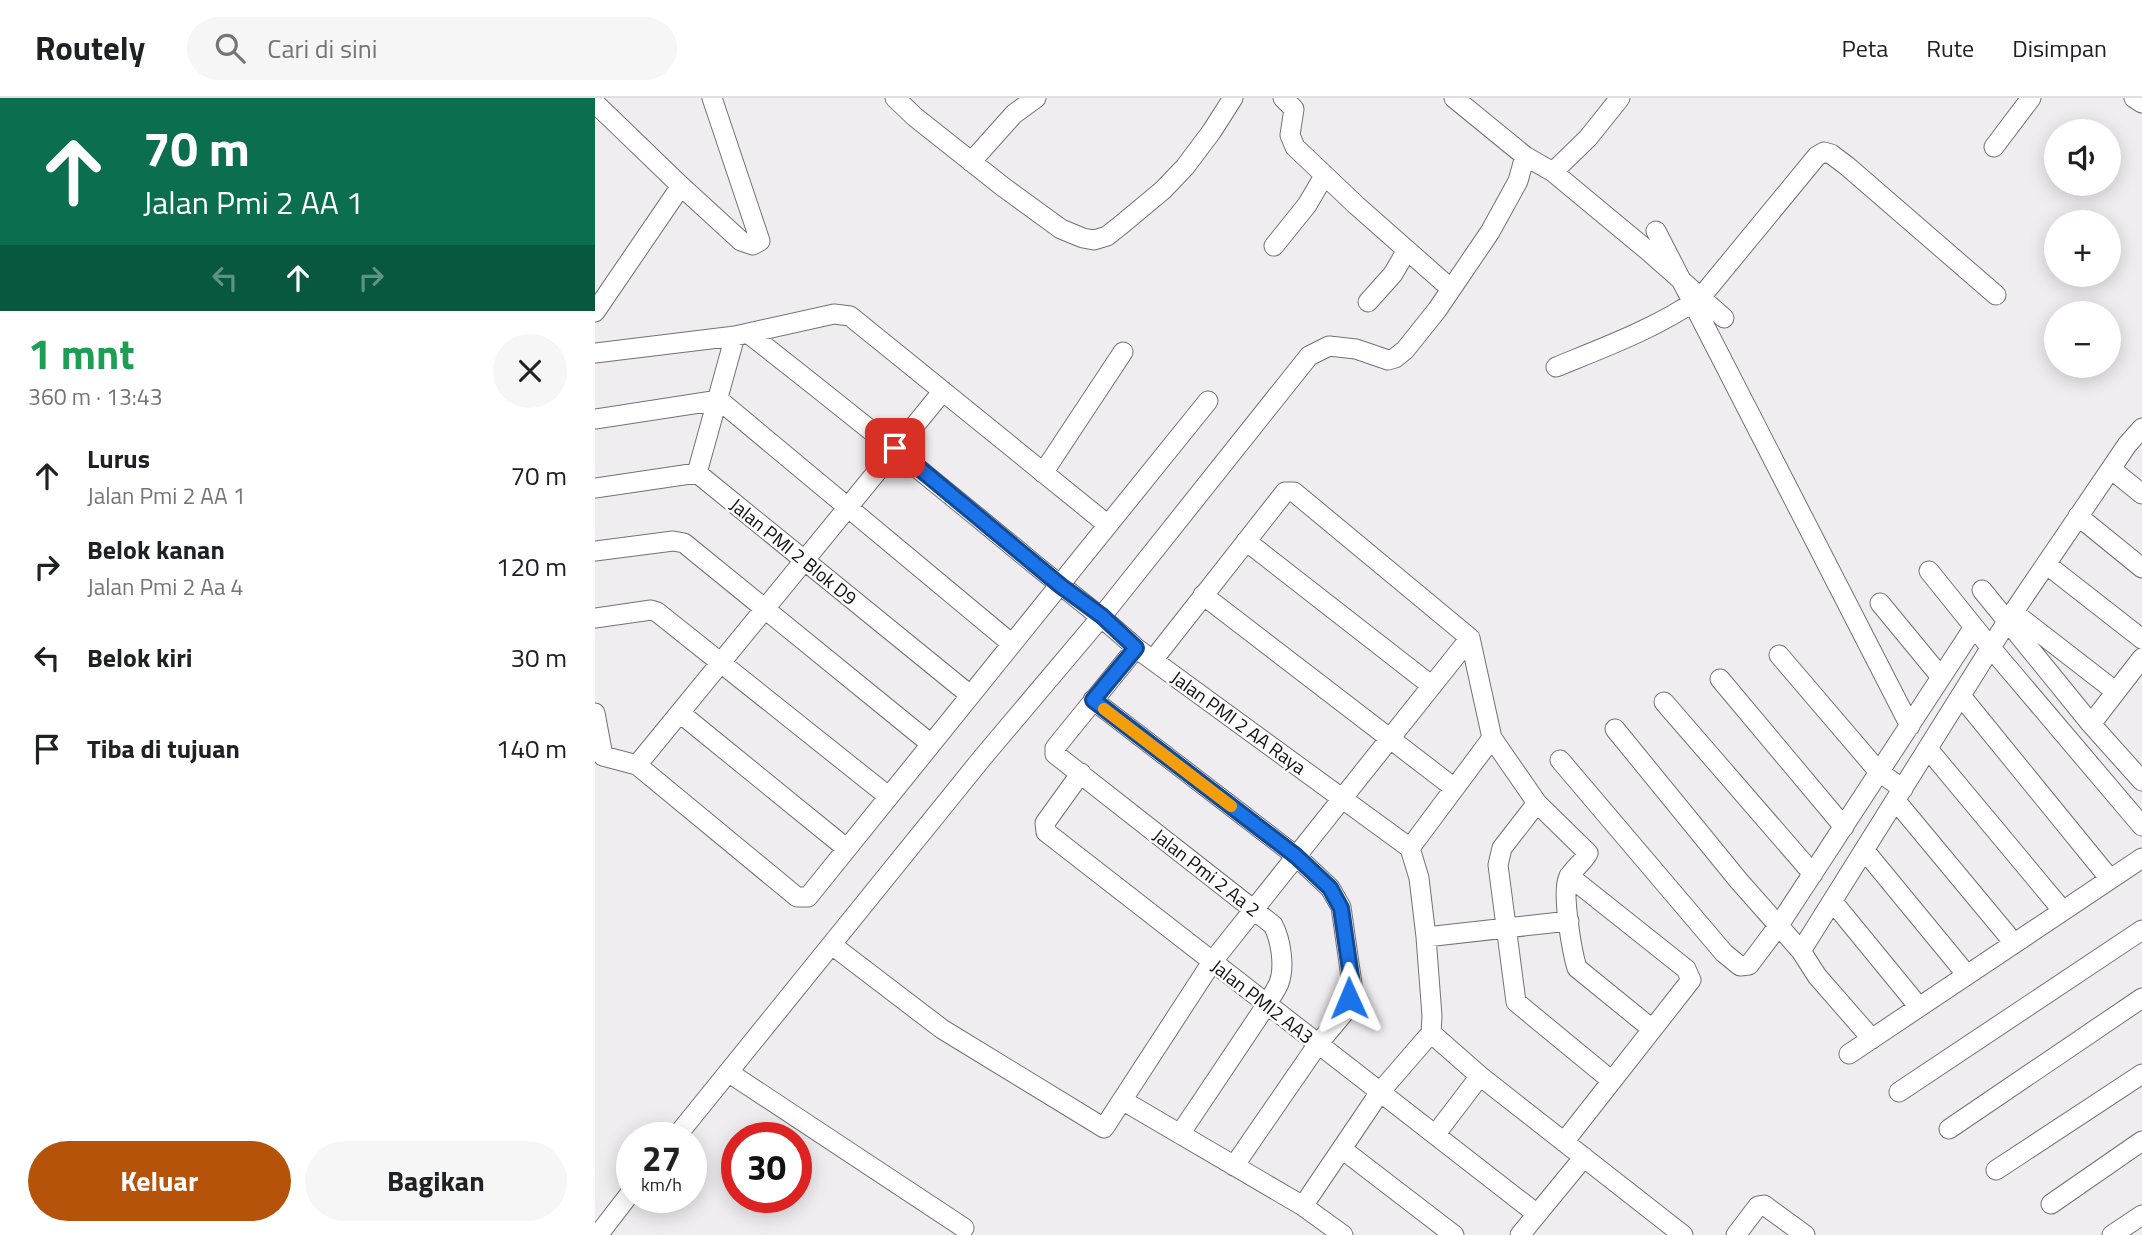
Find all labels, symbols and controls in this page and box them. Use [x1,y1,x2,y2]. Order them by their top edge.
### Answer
search box [187,17,677,80]
text: Routely [35,23,145,73]
icon: search [211,29,249,67]
text: Cari di sini [267,29,377,68]
text: Peta [1842,30,1888,66]
text: Rute [1926,30,1974,66]
text: Disimpan [2012,30,2107,66]
text: 70 m [143,110,250,185]
map controls [2044,119,2121,378]
button: sound [2044,119,2121,196]
icon: ahead [28,126,119,217]
text: Jalan Pmi 2 AA 1 [143,178,364,226]
button: + [2044,210,2121,287]
icon: left [206,259,244,297]
icon: ahead [279,259,317,297]
icon: right [352,259,390,297]
button: − [2044,301,2121,378]
text: 1 mnt [28,321,135,385]
button: close [493,334,567,408]
text: 360 m · 13:43 [28,379,163,414]
pin [865,418,925,478]
icon: arrive [876,429,914,467]
text: Lurus [87,439,150,478]
text: 70 m [510,456,567,495]
icon: ahead [28,457,66,495]
text: Jalan Pmi 2 AA 1 [87,478,246,513]
street label: Jalan PMI 2 Blok D9 [724,490,864,612]
text: Belok kanan [87,530,225,569]
text: 120 m [496,547,567,586]
icon: right [28,548,66,586]
text: Jalan Pmi 2 Aa 4 [87,569,244,604]
text: Belok kiri [87,638,193,677]
text: 30 m [510,638,567,677]
icon: left [28,639,66,677]
street label: Jalan PMI 2 AA Raya [1165,663,1313,781]
text: Tiba di tujuan [87,729,240,768]
text: 140 m [496,729,567,768]
icon: arrive [28,730,66,768]
street label: Jalan Pmi 2 Aa 2 [1147,821,1267,923]
street label: Jalan PMI2 AA3 [1205,952,1321,1050]
position arrow [1312,961,1386,1035]
speed limit sign: 30 [721,1122,812,1213]
text: 27 [642,1131,681,1185]
button: Keluar [28,1141,291,1221]
button: Bagikan [305,1141,567,1221]
text: km/h [641,1171,682,1198]

